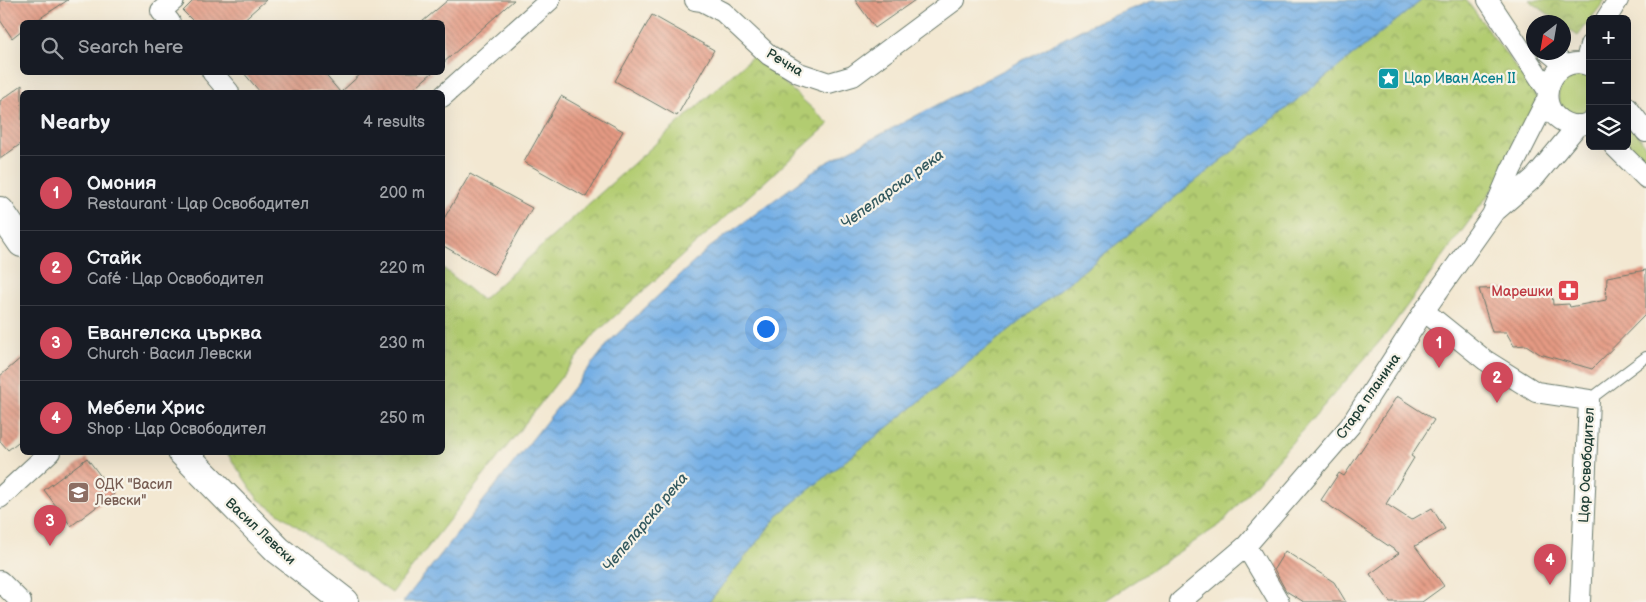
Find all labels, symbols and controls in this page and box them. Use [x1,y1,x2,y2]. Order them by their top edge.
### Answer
north arrow [1526,15,1571,60]
map controls [1586,15,1631,150]
button: + [1586,15,1631,60]
search box [20,20,445,75]
icon: search [38,34,66,62]
text: Search here [78,36,183,59]
street label: Речна [763,45,807,80]
button: − [1586,60,1631,105]
place icon: Цар Иван Асен II [1376,66,1400,90]
place label: Цар Иван Асен II [1404,70,1516,87]
button: layers [1586,105,1631,150]
text: Nearby [40,110,110,135]
text: 4 results [363,113,425,132]
water label: Чепеларска река [837,145,948,233]
text: Омония [87,172,157,195]
text: 1 [53,184,59,203]
text: 200 m [379,184,425,203]
text: Restaurant · Цар Освободител [87,195,309,214]
text: Стайк [87,247,141,270]
text: 2 [51,259,61,278]
text: 220 m [379,259,425,278]
text: Café · Цар Освободител [87,270,264,289]
pharmacy icon: Марешки [1557,279,1581,303]
place label: Марешки [1491,283,1553,300]
your location [753,316,779,342]
text: Евангелска църква [87,322,262,345]
pin: 1 [1423,327,1455,368]
text: 3 [51,334,61,353]
text: 230 m [379,334,425,353]
text: Church · Васил Левски [87,345,252,364]
street label: Стара планина [1333,350,1405,442]
pin: 2 [1481,362,1513,403]
text: Мебели Хрис [87,397,205,420]
street label: Цар Освободител [1575,407,1598,523]
text: 4 [51,409,61,428]
text: 250 m [379,409,425,428]
text: Shop · Цар Освободител [87,420,266,439]
water label: Чепеларска река [599,469,692,576]
place label: ОДК "Васил Левски" [94,476,172,509]
school or university icon: ОДК "Васил Левски" [67,480,91,504]
street label: Васил Левски [222,495,299,568]
pin: 3 [34,505,66,546]
pin: 4 [1534,544,1566,585]

